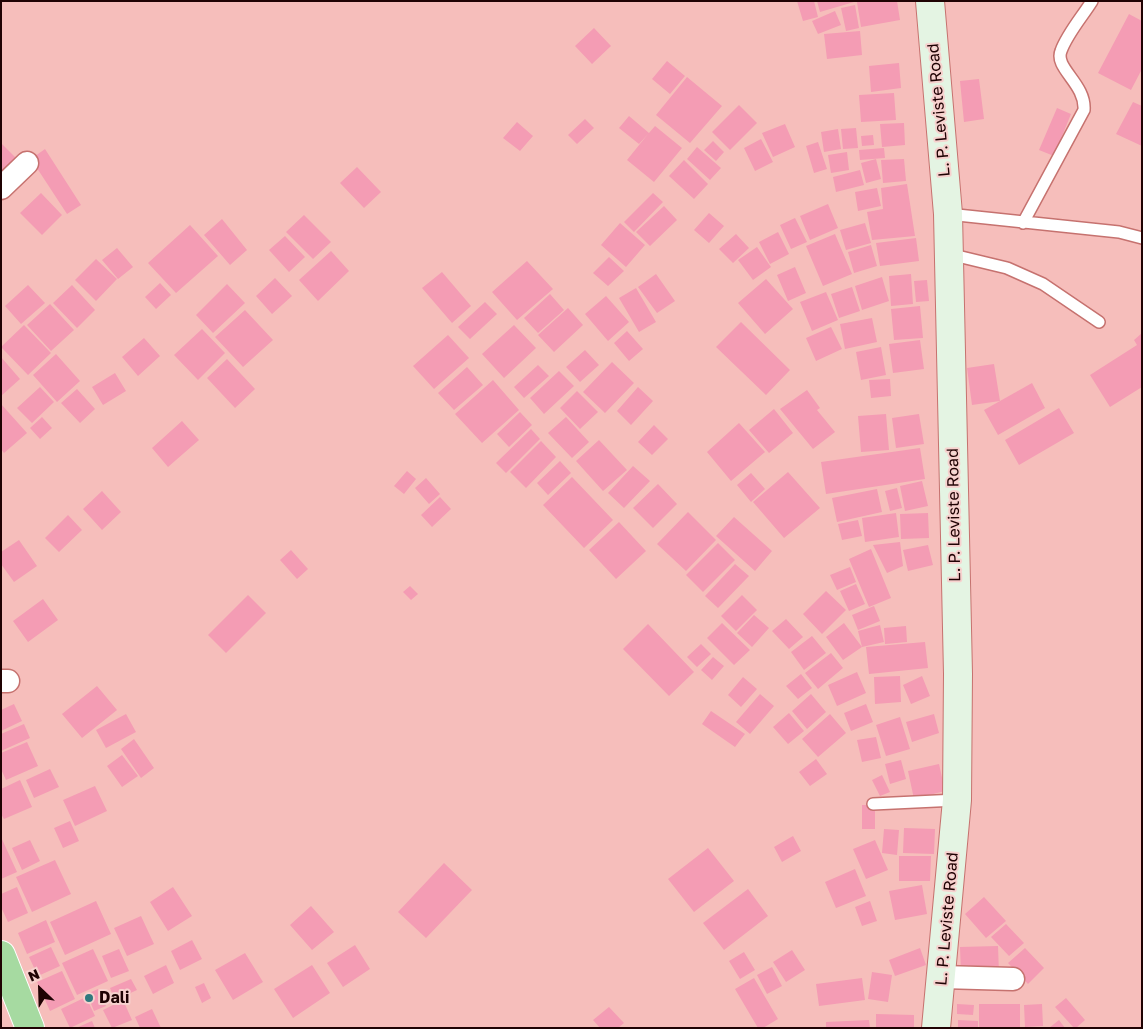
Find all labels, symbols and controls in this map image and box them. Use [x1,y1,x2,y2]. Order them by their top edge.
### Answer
street label: L. P. Leviste Road [924,43,954,177]
street label: L. P. Leviste Road [943,448,965,582]
street label: L. P. Leviste Road [932,852,962,986]
north arrow [15,964,65,1014]
text: N [25,965,42,985]
place label: Dali [99,988,129,1008]
marker: Dali [83,992,95,1004]

